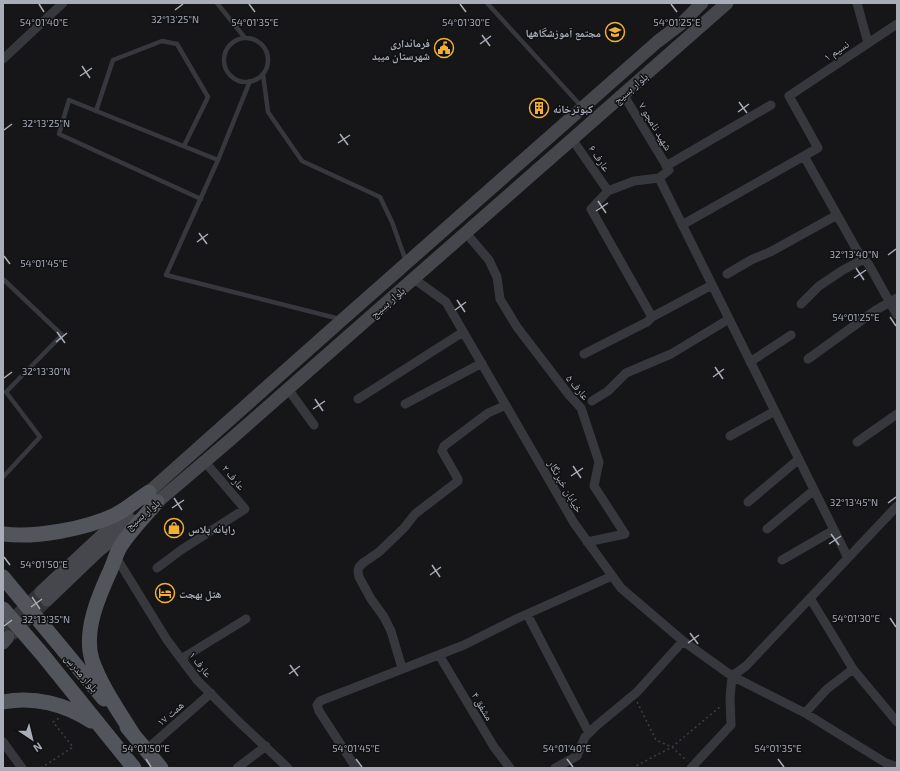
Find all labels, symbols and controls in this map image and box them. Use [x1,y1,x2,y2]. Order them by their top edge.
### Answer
text: 32°13'25"N [151,13,199,25]
text: 54°01'40"E [20,16,69,28]
text: 54°01'35"E [231,16,279,28]
text: 54°01'30"E [442,16,490,28]
text: 54°01'25"E [653,16,701,28]
school or university icon: مجتمع آموزشگاهها [604,21,626,43]
place label: مجتمع آموزشگاهها [525,26,601,41]
place label: فرمانداری شهرستان میبد [372,36,430,64]
public building icon: فرمانداری شهرستان میبد [433,37,455,59]
street label: نسیم ۱ [821,37,852,65]
street label: بلوار بسیج [610,69,651,107]
building icon: کبوترخانه [528,97,550,119]
street label: شهید نامجو ۷ [636,100,675,152]
place label: کبوترخانه [553,102,593,116]
text: 32°13'25"N [22,117,70,129]
street label: عارف ۶ [586,142,614,174]
text: 32°13'40"N [830,248,879,260]
text: 54°01'45"E [20,257,68,269]
street label: بلوار بسیج [367,283,408,321]
text: 54°01'25"E [832,311,880,323]
text: 32°13'30"N [22,365,70,377]
street label: عارف ۵ [564,372,593,403]
street label: خیابان خبرنگار [544,457,586,515]
street label: عارف ۲ [220,462,249,493]
street label: بلوار بسیج [122,496,163,533]
text: 32°13'45"N [830,496,878,508]
shop icon: رایانه پلاس [163,517,185,539]
place label: رایانه پلاس [188,522,235,537]
text: 54°01'50"E [20,558,68,570]
hotel icon: هتل بهجت [154,582,176,604]
place label: هتل بهجت [179,587,222,602]
text: 54°01'30"E [832,612,880,624]
text: 32°13'35"N [22,613,70,625]
street label: عارف ۱ [187,649,216,680]
street label: بلوار مدرس [62,651,102,695]
street label: مشفق ۴ [469,689,497,723]
street label: همت ۱۷ [154,698,186,728]
north arrow [12,719,52,759]
text: N [31,740,45,755]
text: 54°01'50"E [122,742,170,754]
text: 54°01'45"E [332,742,380,754]
text: 54°01'40"E [543,742,592,754]
text: 54°01'35"E [754,742,802,754]

